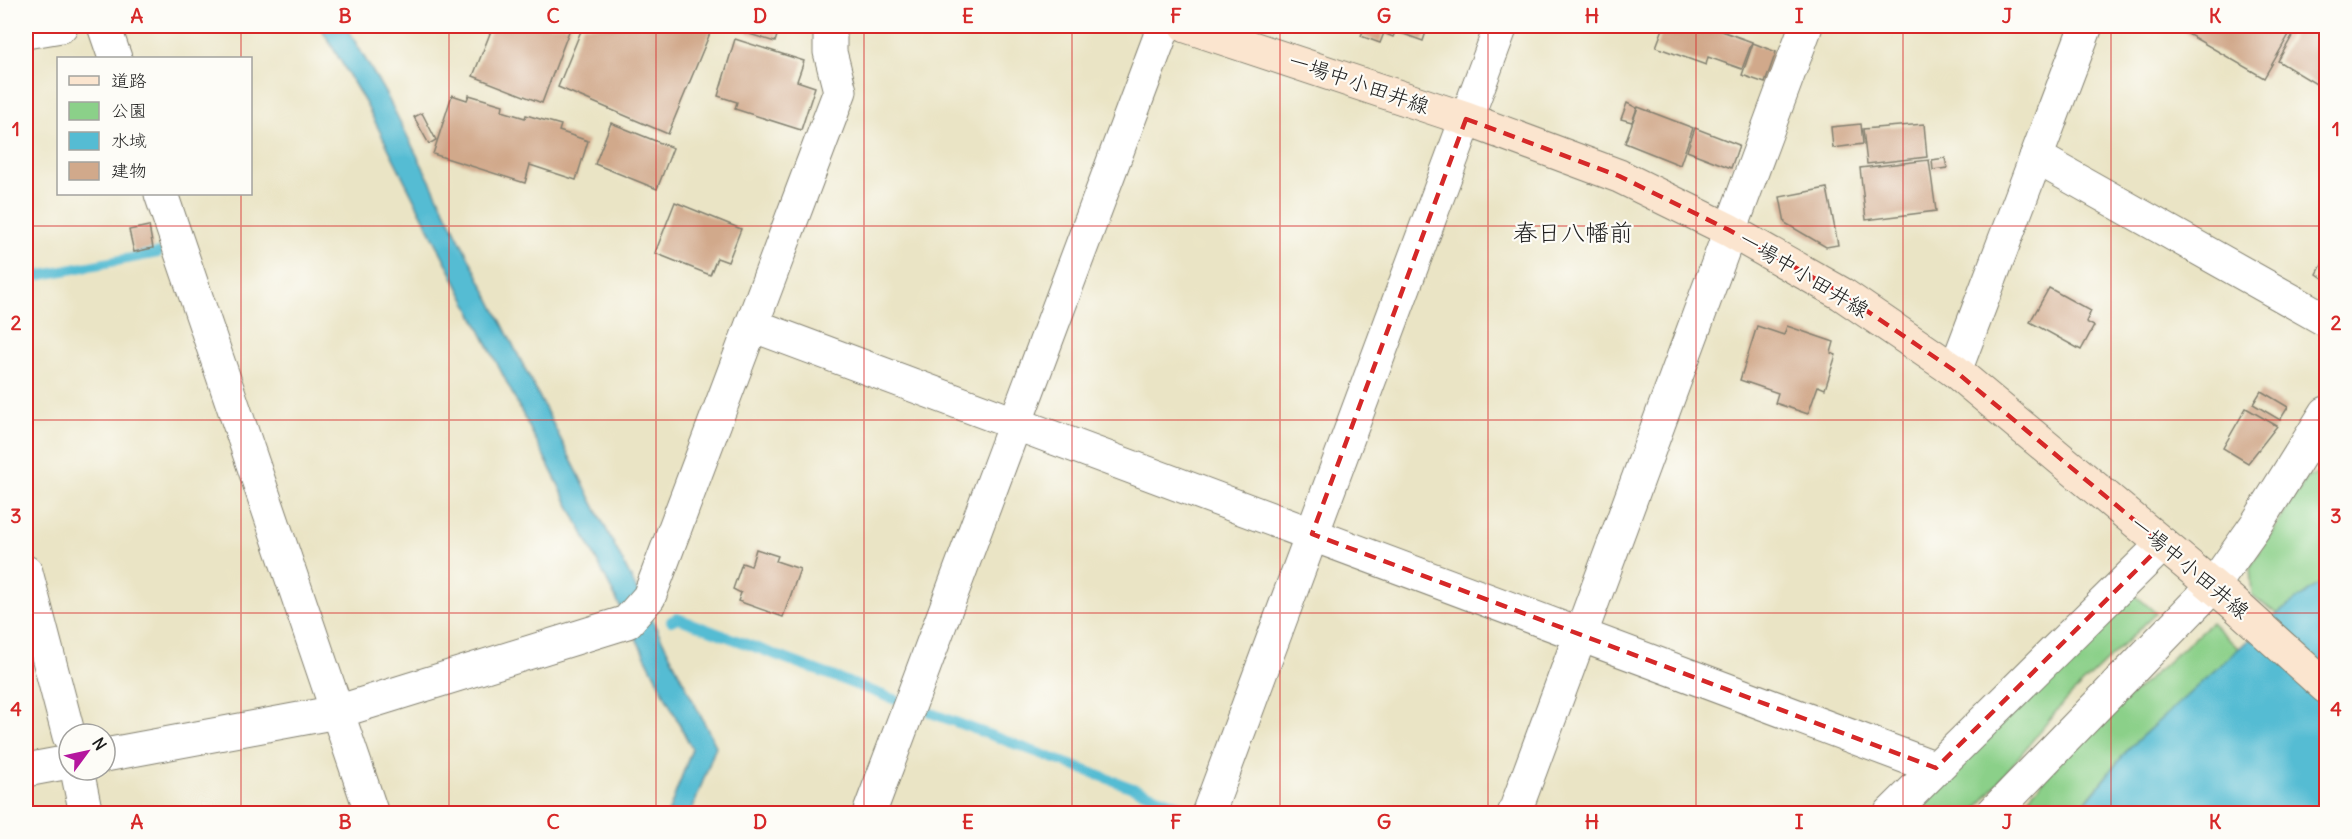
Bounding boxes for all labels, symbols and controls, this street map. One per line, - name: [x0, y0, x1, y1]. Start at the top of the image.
- text: A: [131, 3, 144, 28]
- text: B: [338, 3, 352, 28]
- text: C: [546, 3, 560, 28]
- text: D: [753, 3, 767, 28]
- text: E: [962, 3, 974, 28]
- text: F: [1170, 3, 1182, 28]
- text: G: [1377, 3, 1391, 28]
- text: H: [1585, 3, 1599, 28]
- text: I: [1795, 3, 1804, 28]
- text: J: [2002, 3, 2013, 28]
- text: K: [2209, 3, 2222, 28]
- street label: 一場中小田井線: [1285, 46, 1433, 120]
- legend: [57, 57, 252, 195]
- text: 道路: [111, 69, 147, 92]
- text: 公園: [111, 99, 147, 122]
- text: 1: [12, 116, 20, 141]
- text: 1: [2332, 116, 2340, 141]
- text: 水域: [111, 129, 147, 152]
- text: 建物: [111, 159, 147, 182]
- district label: 春日八幡前: [1513, 217, 1633, 247]
- street label: 一場中小田井線: [1734, 225, 1874, 323]
- text: 2: [11, 310, 22, 335]
- text: 2: [2331, 310, 2342, 335]
- text: 3: [10, 503, 22, 528]
- text: 3: [2330, 503, 2342, 528]
- street label: 一場中小田井線: [2125, 509, 2255, 625]
- text: 4: [10, 696, 22, 721]
- text: 4: [2330, 696, 2342, 721]
- north arrow: [57, 722, 117, 782]
- text: N: [88, 734, 111, 754]
- text: A: [131, 809, 144, 834]
- text: B: [338, 809, 352, 834]
- text: C: [546, 809, 560, 834]
- text: D: [753, 809, 767, 834]
- text: E: [962, 809, 974, 834]
- text: F: [1170, 809, 1182, 834]
- text: G: [1377, 809, 1391, 834]
- text: H: [1585, 809, 1599, 834]
- text: I: [1795, 809, 1804, 834]
- text: J: [2002, 809, 2013, 834]
- text: K: [2209, 809, 2222, 834]

